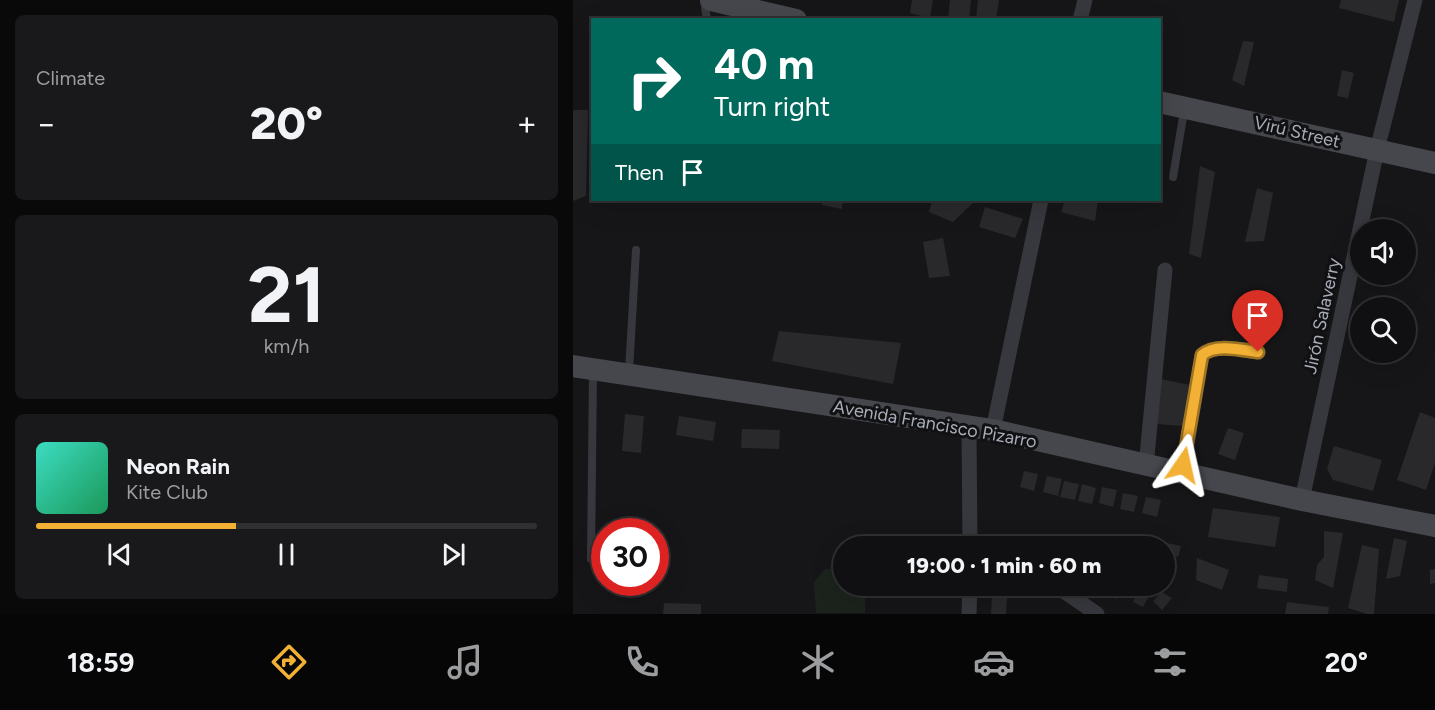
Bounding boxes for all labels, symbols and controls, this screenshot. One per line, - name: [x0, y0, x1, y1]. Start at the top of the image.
- text: 40 m: [714, 39, 814, 90]
- icon: right: [615, 42, 693, 120]
- text: Climate: [36, 66, 105, 90]
- text: Turn right: [714, 90, 830, 123]
- text: 20°: [250, 96, 323, 150]
- text: −: [36, 104, 57, 143]
- text: +: [516, 104, 537, 143]
- street label: Virú Street: [1252, 111, 1342, 153]
- icon: arrive: [676, 156, 709, 189]
- text: Then: [615, 159, 664, 186]
- map controls: [1350, 219, 1416, 363]
- button: sound: [1350, 219, 1416, 285]
- text: 21: [247, 248, 326, 342]
- street label: Jirón Salaverry: [1299, 255, 1345, 376]
- pin: [1232, 290, 1283, 352]
- button: search: [1350, 297, 1416, 363]
- icon: arrive: [1241, 299, 1274, 332]
- text: km/h: [264, 334, 309, 358]
- street label: Avenida Francisco Pizarro: [831, 395, 1039, 453]
- position arrow: [1151, 433, 1215, 497]
- text: Neon Rain: [126, 453, 230, 480]
- text: Kite Club: [126, 480, 208, 504]
- speed limit sign: 30: [591, 518, 669, 596]
- icon: previous: [103, 538, 136, 571]
- icon: pause: [270, 538, 303, 571]
- icon: next: [437, 538, 470, 571]
- text: 19:00 · 1 min · 60 m: [907, 552, 1101, 579]
- icon: directions: [268, 641, 310, 683]
- icon: music: [444, 641, 486, 683]
- icon: phone: [621, 641, 663, 683]
- icon: climate: [797, 641, 839, 683]
- icon: car: [973, 641, 1015, 683]
- icon: filters: [1149, 641, 1191, 683]
- text: 18:59: [67, 646, 134, 679]
- text: 20°: [1325, 646, 1368, 679]

